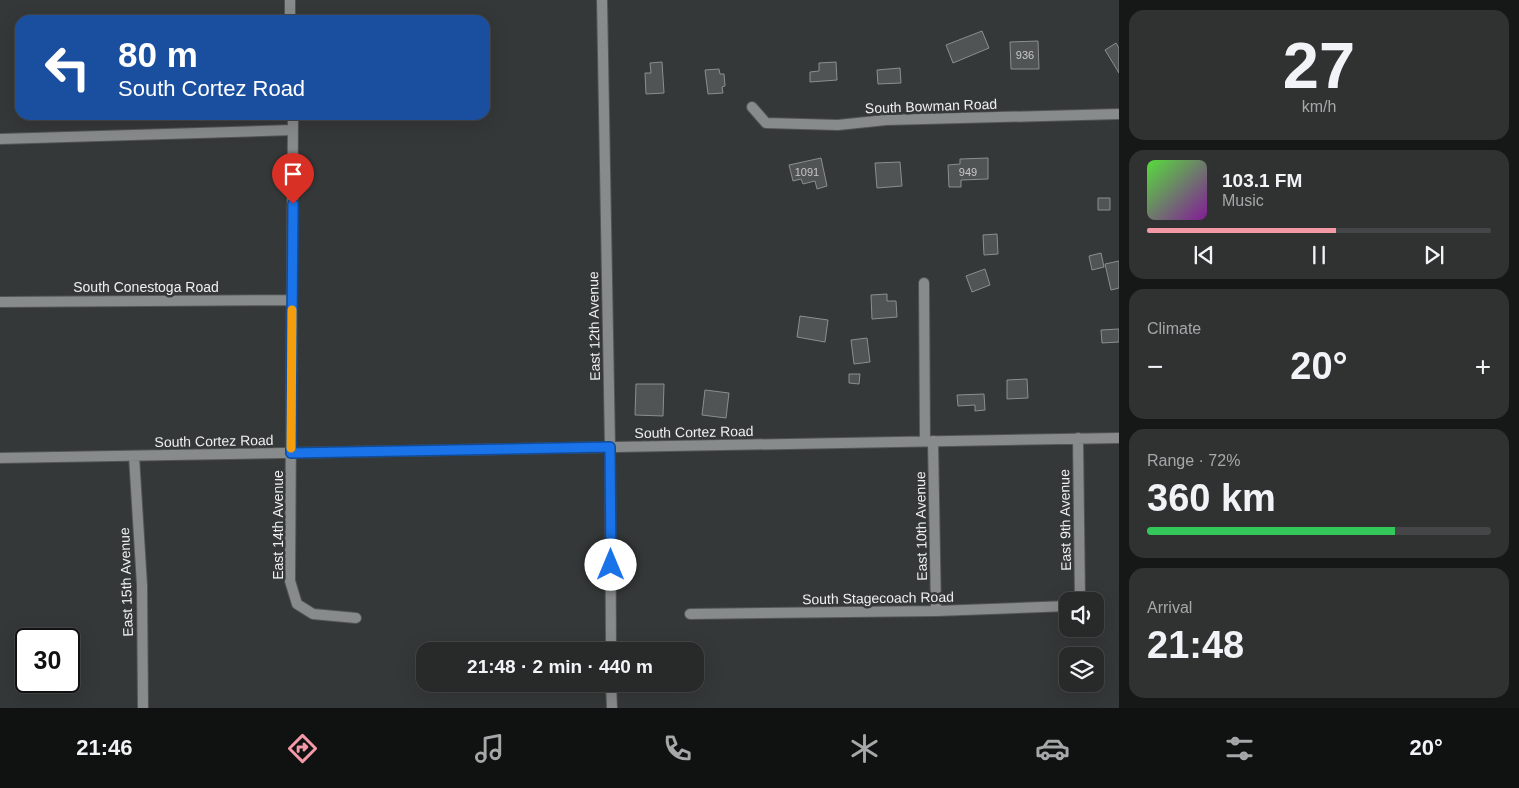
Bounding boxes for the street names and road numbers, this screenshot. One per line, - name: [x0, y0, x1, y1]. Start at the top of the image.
- street label: South Bowman Road: [865, 96, 997, 116]
- street label: East 12th Avenue: [585, 271, 603, 381]
- street label: South Conestoga Road: [73, 279, 219, 295]
- street label: South Cortez Road: [634, 423, 754, 441]
- street label: South Cortez Road: [154, 432, 274, 450]
- street label: East 9th Avenue: [1056, 469, 1074, 571]
- street label: East 14th Avenue: [270, 470, 286, 580]
- street label: East 10th Avenue: [912, 471, 930, 581]
- street label: East 15th Avenue: [116, 527, 136, 637]
- street label: South Stagecoach Road: [802, 589, 954, 607]

